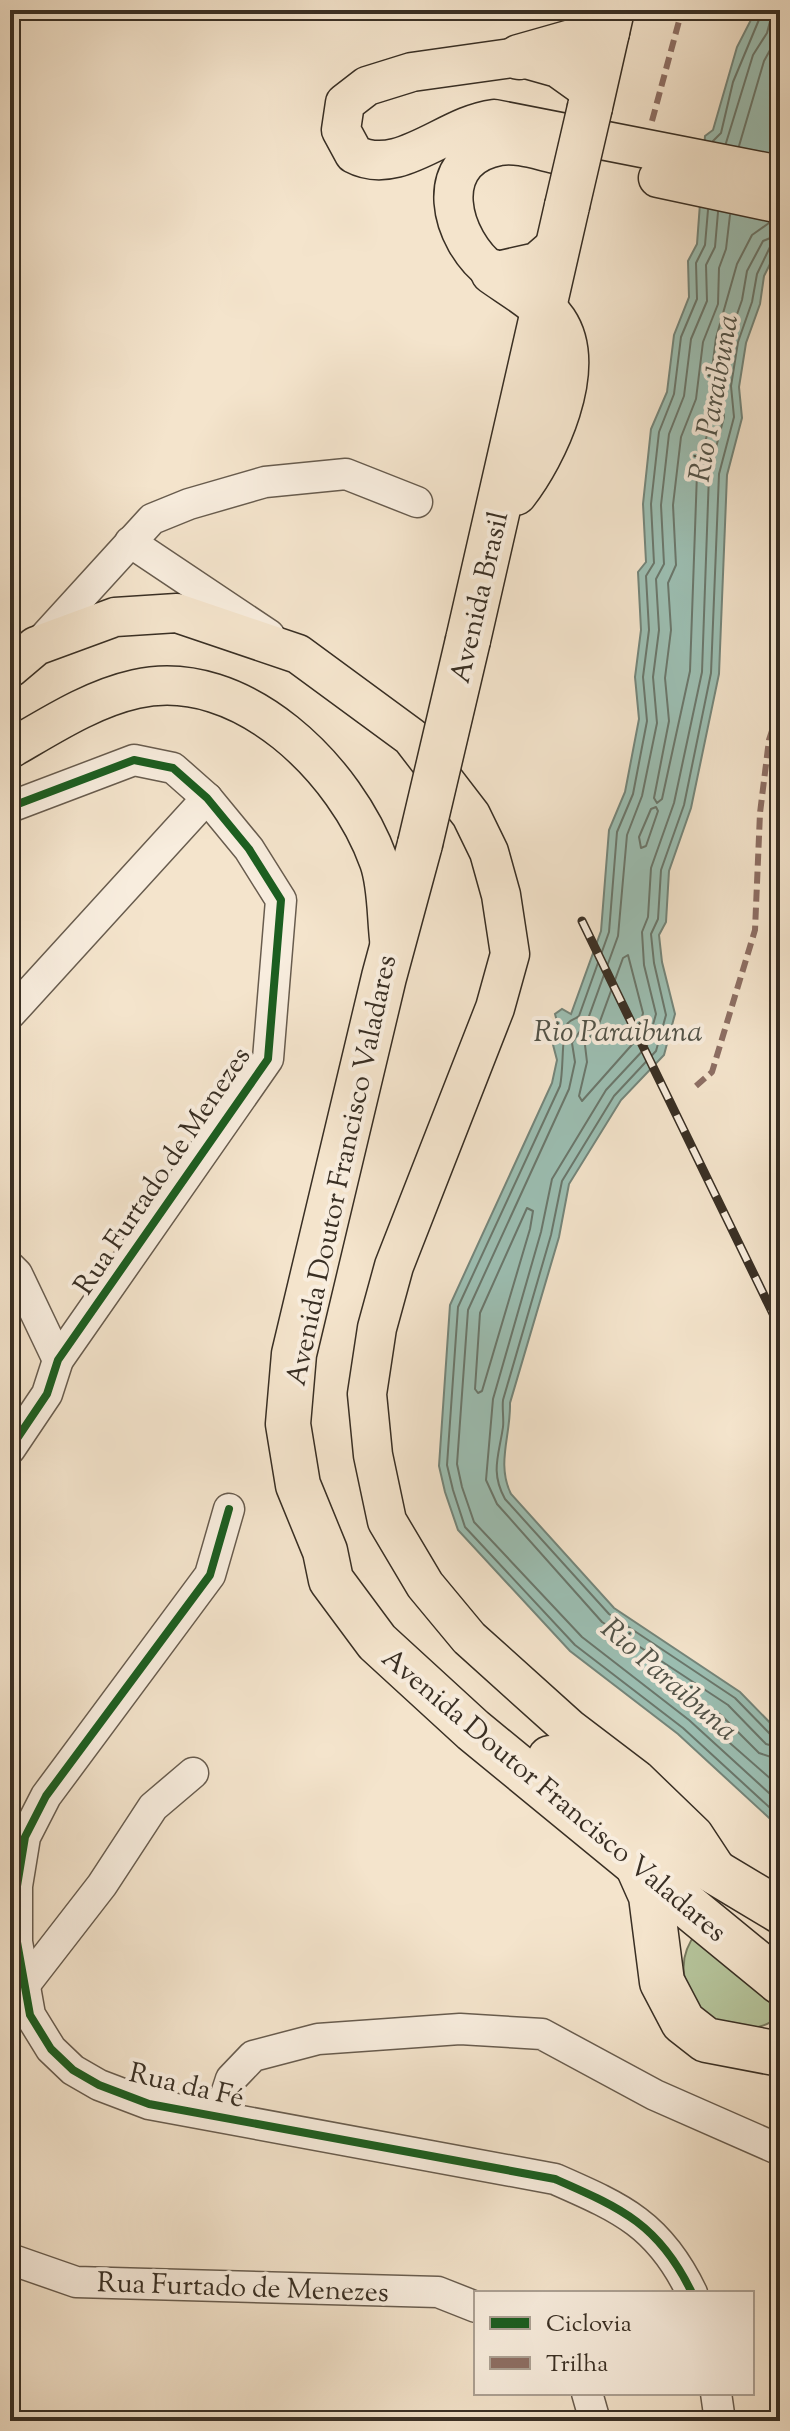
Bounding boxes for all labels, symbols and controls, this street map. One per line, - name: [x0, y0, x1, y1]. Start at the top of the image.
- water label: Rio Paraibuna: [680, 311, 751, 485]
- street label: Avenida Brasil: [442, 508, 520, 687]
- street label: Avenida Doutor Francisco Valadares: [278, 952, 408, 1390]
- water label: Rio Paraibuna: [533, 1012, 703, 1055]
- street label: Rua Furtado de Menezes: [65, 1040, 262, 1304]
- water label: Rio Paraibuna: [590, 1609, 746, 1753]
- street label: Avenida Doutor Francisco Valadares: [372, 1640, 734, 1953]
- street label: Rua da Fé: [125, 2054, 248, 2120]
- street label: Rua Furtado de Menezes: [96, 2264, 389, 2314]
- legend: [474, 2291, 754, 2395]
- text: Ciclovia: [546, 2308, 632, 2342]
- text: Trilha: [546, 2348, 608, 2382]

